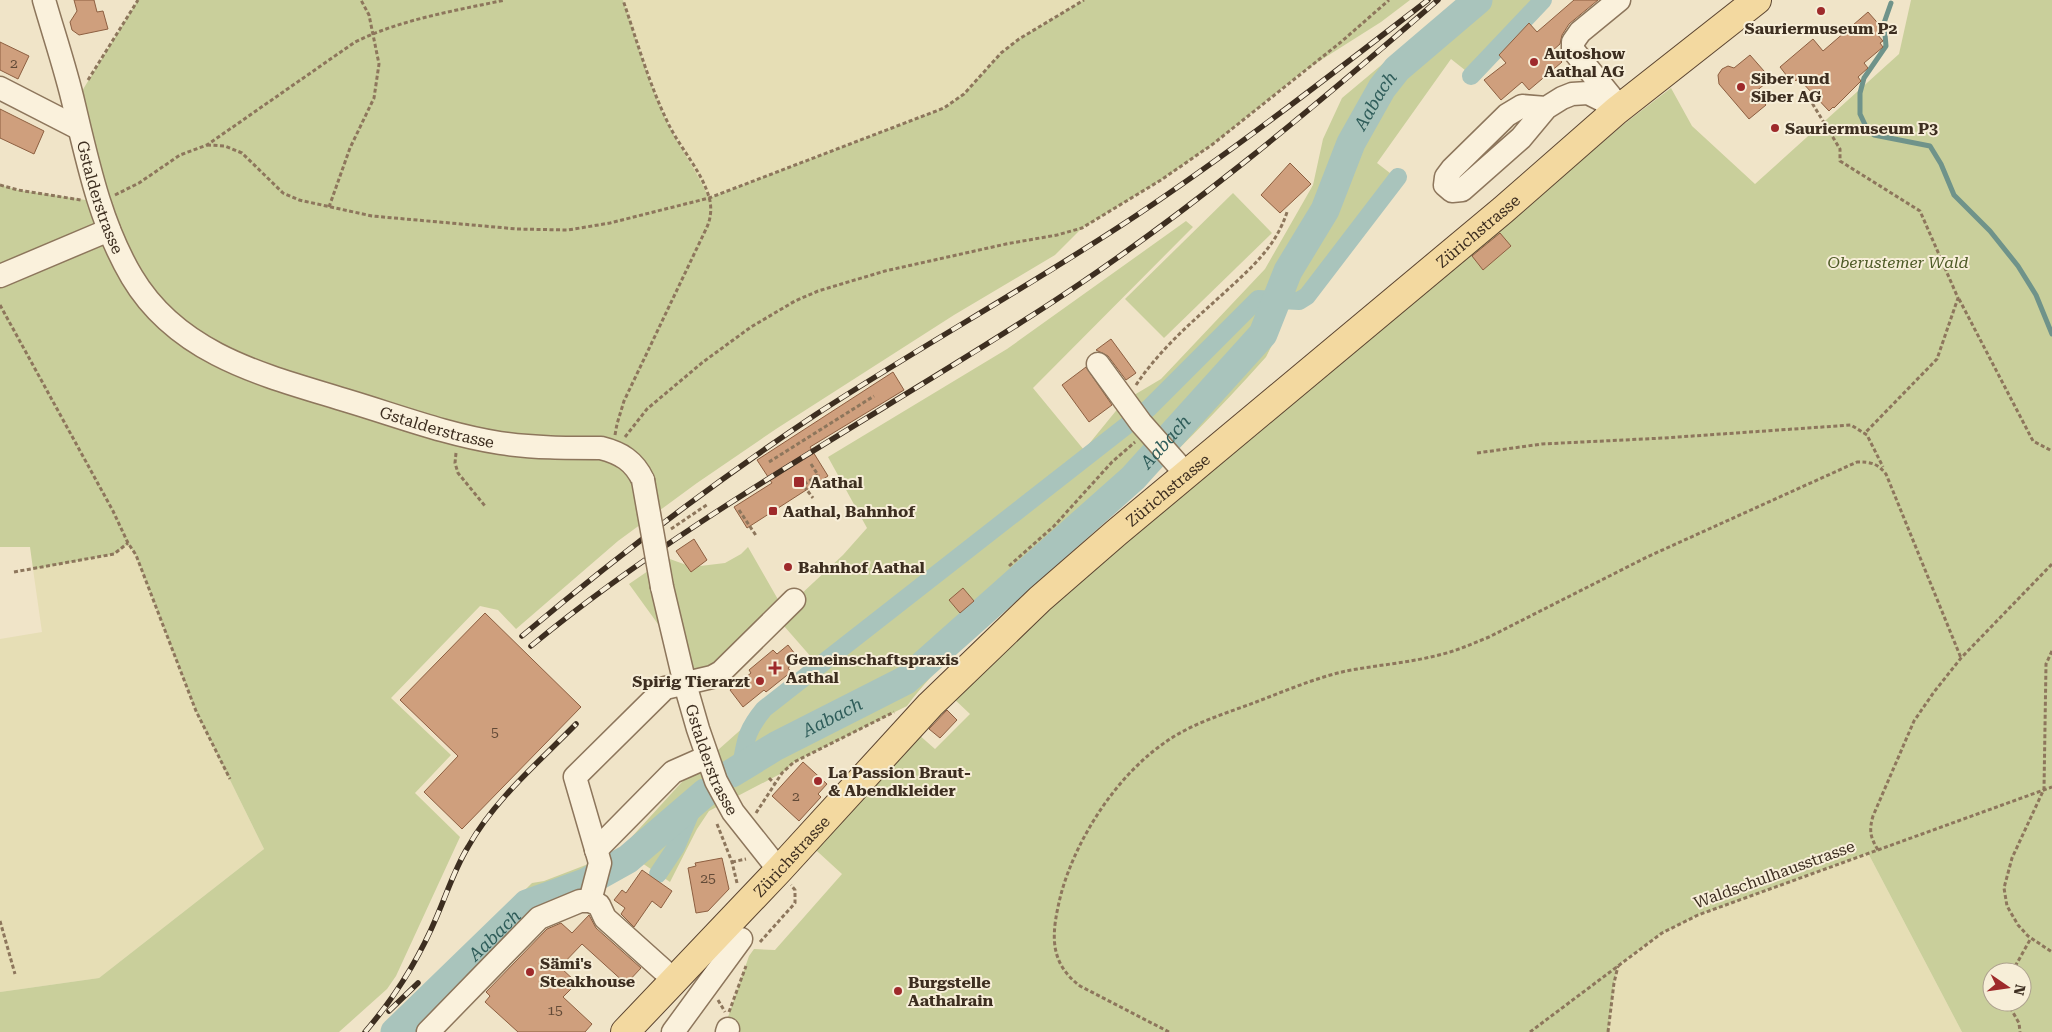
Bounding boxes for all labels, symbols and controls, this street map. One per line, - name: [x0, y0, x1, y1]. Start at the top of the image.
- marker: Sauriermuseum P2: [1815, 5, 1827, 17]
- place label: Sauriermuseum P2: [1745, 19, 1897, 38]
- place label: Autoshow Aathal AG: [1544, 44, 1625, 81]
- house number: 2: [10, 55, 18, 71]
- marker: Autoshow Aathal AG: [1528, 56, 1540, 68]
- water label: Aabach: [1349, 67, 1401, 134]
- place label: Siber und Siber AG: [1751, 69, 1830, 106]
- marker: Siber und Siber AG: [1735, 81, 1747, 93]
- place label: Sauriermuseum P3: [1785, 119, 1938, 138]
- marker: Sauriermuseum P3: [1769, 122, 1781, 134]
- street label: Gstalderstrasse: [73, 139, 127, 257]
- street label: Zürichstrasse: [1432, 191, 1524, 272]
- park label: Oberustemer Wald: [1827, 253, 1969, 272]
- street label: Gstalderstrasse: [377, 402, 496, 452]
- water label: Aabach: [1135, 410, 1195, 473]
- street label: Zürichstrasse: [1122, 450, 1214, 531]
- place label: Aathal: [810, 473, 864, 492]
- marker: Aathal: [792, 475, 806, 489]
- place label: Aathal, Bahnhof: [783, 502, 916, 521]
- marker: Aathal, Bahnhof: [767, 505, 779, 517]
- place label: Bahnhof Aathal: [798, 558, 926, 577]
- marker: Bahnhof Aathal: [782, 561, 794, 573]
- place label: Gemeinschaftspraxis Aathal: [786, 650, 959, 687]
- marker: Gemeinschaftspraxis Aathal: [768, 661, 782, 675]
- place label: Spirig Tierarzt: [632, 672, 750, 691]
- marker: Spirig Tierarzt: [754, 675, 766, 687]
- water label: Aabach: [798, 693, 866, 741]
- street label: Gstalderstrasse: [681, 702, 742, 819]
- house number: 5: [491, 724, 499, 740]
- place label: La Passion Braut- & Abendkleider: [828, 763, 971, 800]
- marker: La Passion Braut- & Abendkleider: [812, 775, 824, 787]
- house number: 2: [792, 788, 800, 804]
- street label: Zürichstrasse: [750, 812, 834, 901]
- street label: Waldschulhausstrasse: [1691, 836, 1857, 912]
- house number: 25: [700, 870, 716, 886]
- water label: Aabach: [463, 905, 525, 966]
- place label: Sämi's Steakhouse: [540, 954, 635, 991]
- north arrow: [1982, 962, 2032, 1012]
- marker: Sämi's Steakhouse: [524, 966, 536, 978]
- place label: Burgstelle Aathalrain: [908, 973, 994, 1010]
- text: N: [2011, 983, 2029, 997]
- marker: Burgstelle Aathalrain: [892, 985, 904, 997]
- house number: 15: [547, 1002, 563, 1018]

